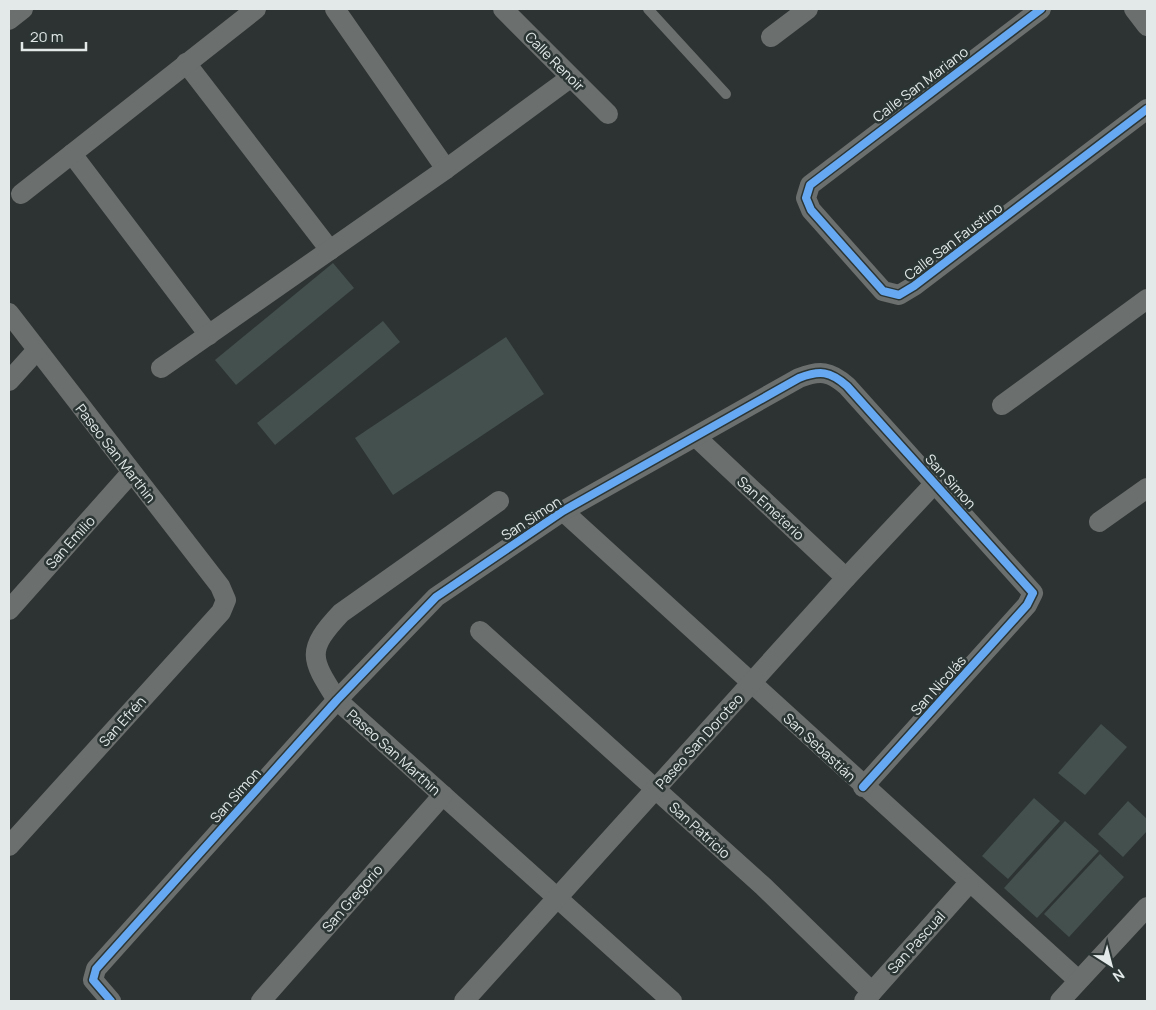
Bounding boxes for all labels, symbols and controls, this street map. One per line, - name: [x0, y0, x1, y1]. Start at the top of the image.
- scale bar: [22, 20, 86, 52]
- text: 20 m: [30, 26, 63, 47]
- street label: Calle Renoir: [521, 27, 589, 95]
- street label: Calle San Mariano: [868, 42, 972, 126]
- street label: Calle San Faustino: [900, 198, 1006, 284]
- street label: Paseo San Marthin: [72, 400, 160, 506]
- street label: San Simon: [921, 449, 981, 513]
- street label: San Emeterio: [733, 472, 809, 544]
- street label: San Simon: [497, 492, 565, 544]
- street label: San Emilio: [41, 511, 99, 573]
- street label: San Nicolás: [906, 651, 970, 719]
- street label: Paseo San Doroteo: [651, 689, 747, 793]
- street label: San Efrén: [94, 692, 150, 750]
- street label: Paseo San Marthin: [343, 705, 445, 799]
- street label: San Sebastián: [780, 708, 860, 786]
- street label: San Simon: [205, 763, 265, 827]
- street label: San Patricio: [665, 797, 735, 863]
- street label: San Gregorio: [317, 860, 387, 936]
- street label: San Pascual: [883, 907, 949, 977]
- north arrow: [1086, 940, 1136, 990]
- text: N: [1109, 965, 1129, 987]

